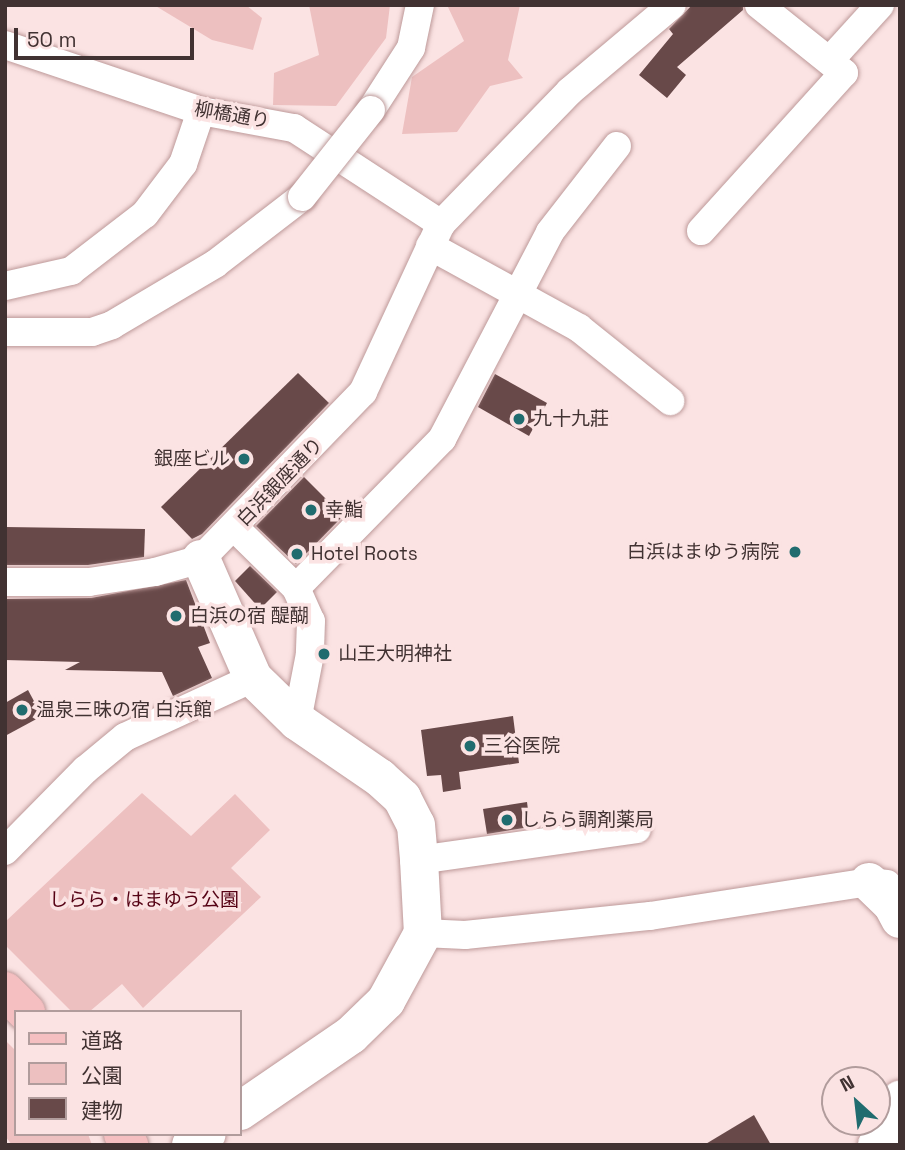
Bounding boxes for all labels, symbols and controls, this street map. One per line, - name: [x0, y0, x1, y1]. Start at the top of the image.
- scale bar: [18, 14, 198, 58]
- text: 50 m: [27, 26, 77, 53]
- street label: 柳橋通り: [193, 97, 271, 133]
- place label: 九十九莊: [533, 408, 609, 430]
- marker: 九十九莊: [511, 411, 527, 427]
- street label: 白浜銀座通り: [232, 433, 328, 531]
- place label: 銀座ビル: [154, 448, 230, 470]
- marker: 銀座ビル: [236, 451, 252, 467]
- place label: 幸鮨: [325, 499, 363, 521]
- marker: 幸鮨: [303, 502, 319, 518]
- place label: 白浜はまゆう病院: [627, 541, 779, 563]
- marker: 白浜はまゆう病院: [785, 542, 805, 562]
- place label: Hotel Roots: [311, 543, 418, 565]
- marker: Hotel Roots: [289, 546, 305, 562]
- place label: 白浜の宿 醍醐: [190, 605, 309, 627]
- marker: 白浜の宿 醍醐: [168, 608, 184, 624]
- place label: 山王大明神社: [338, 643, 452, 665]
- marker: 山王大明神社: [316, 646, 332, 662]
- place label: 温泉三昧の宿 白浜館: [36, 699, 212, 721]
- marker: 温泉三昧の宿 白浜館: [14, 702, 30, 718]
- place label: 三谷医院: [484, 735, 560, 757]
- marker: 三谷医院: [462, 738, 478, 754]
- place label: しらら調剤薬局: [521, 809, 654, 831]
- marker: しらら調剤薬局: [499, 812, 515, 828]
- park label: しらら・はまゆう公園: [49, 889, 239, 911]
- legend: [14, 1010, 242, 1136]
- text: 道路: [81, 1027, 123, 1054]
- text: 公園: [81, 1062, 123, 1089]
- north arrow: [821, 1066, 891, 1136]
- text: N: [836, 1070, 858, 1098]
- text: 建物: [81, 1097, 123, 1124]

